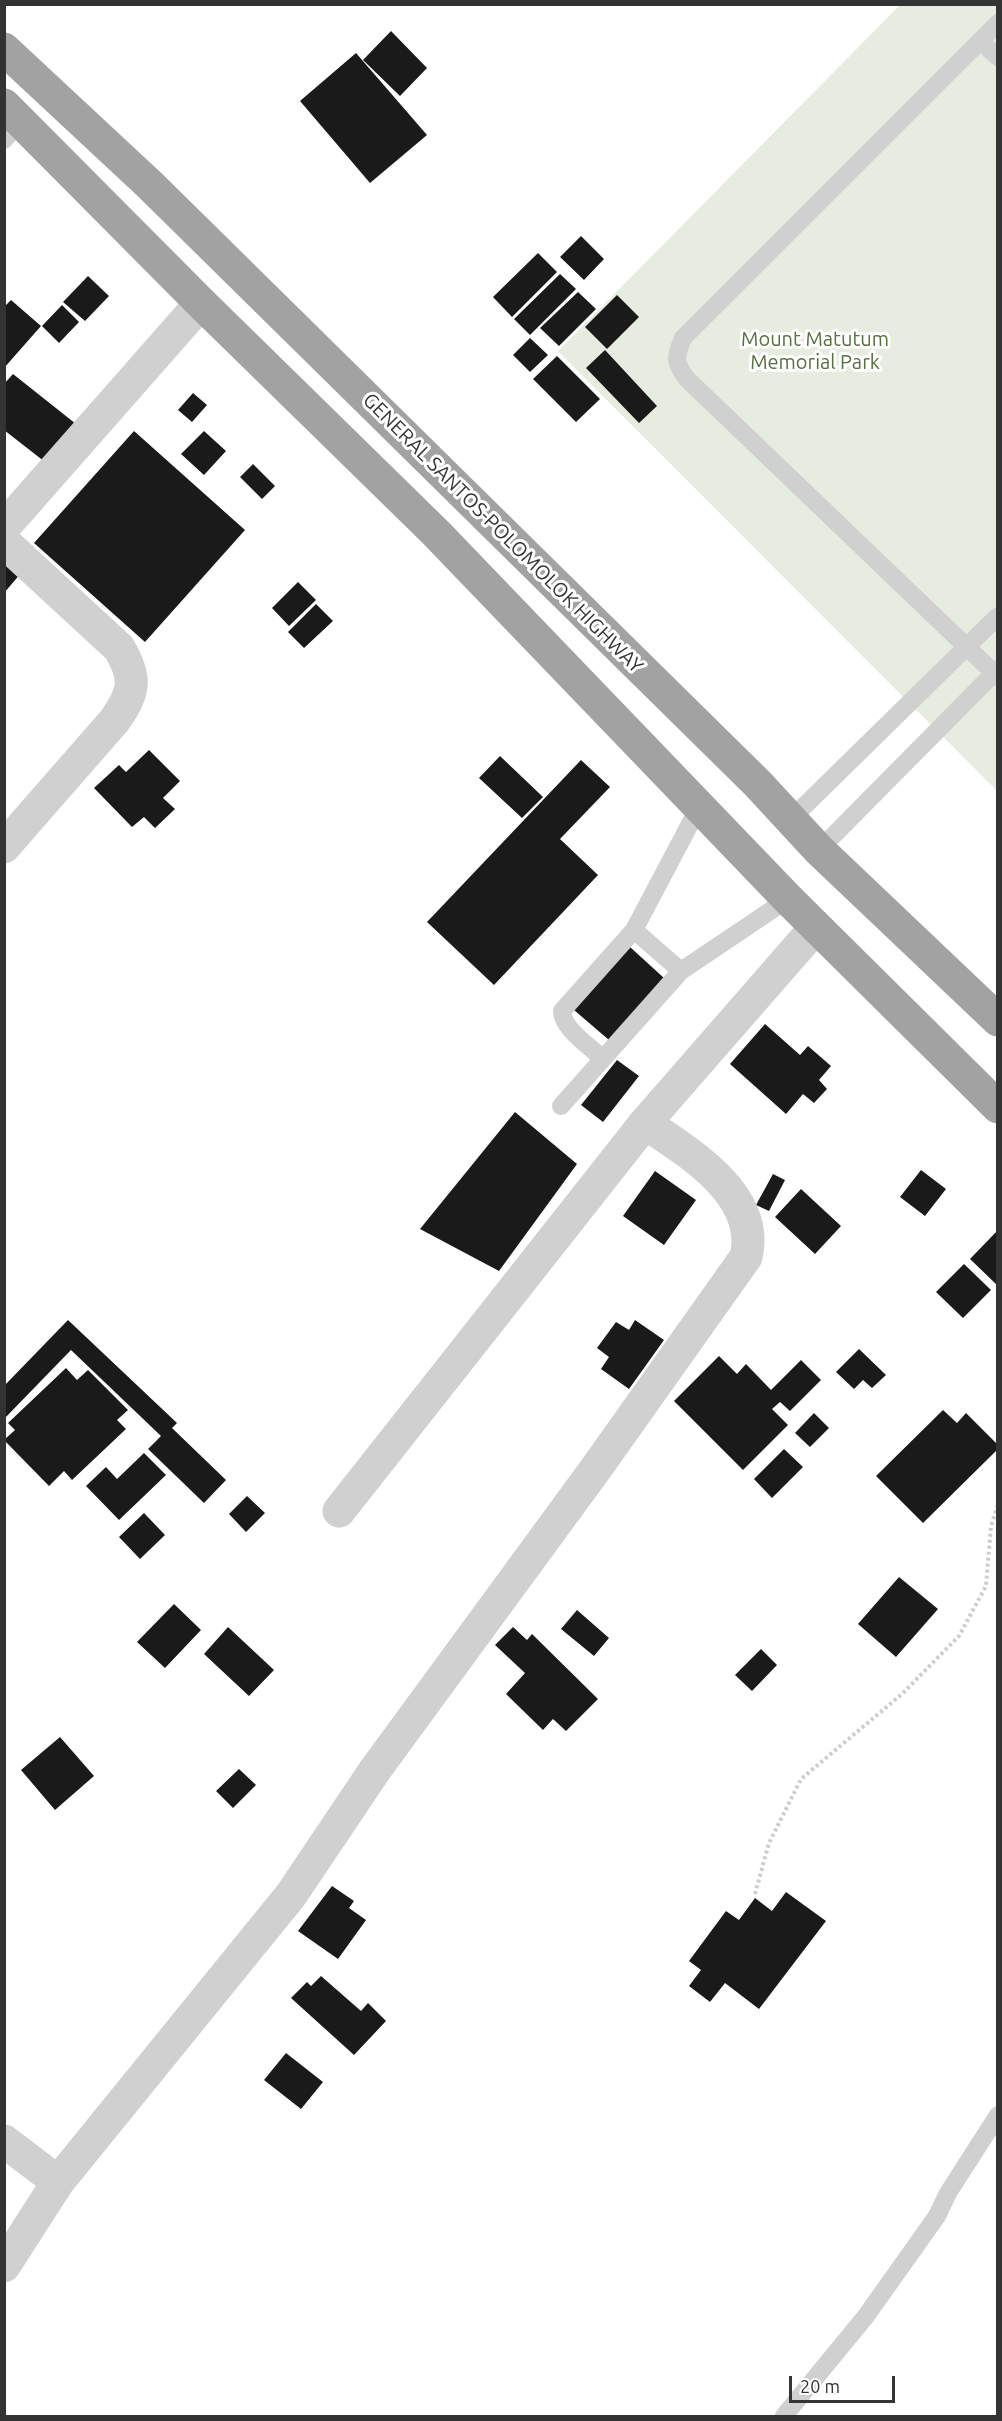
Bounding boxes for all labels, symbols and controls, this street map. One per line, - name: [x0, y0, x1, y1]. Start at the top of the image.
- park label: Mount Matutum Memorial Park: [741, 327, 889, 374]
- street label: GENERAL SANTOS-POLOMOLOK HIGHWAY: [358, 388, 648, 678]
- scale bar: [792, 2364, 898, 2402]
- text: 20 m: [800, 2376, 840, 2396]

